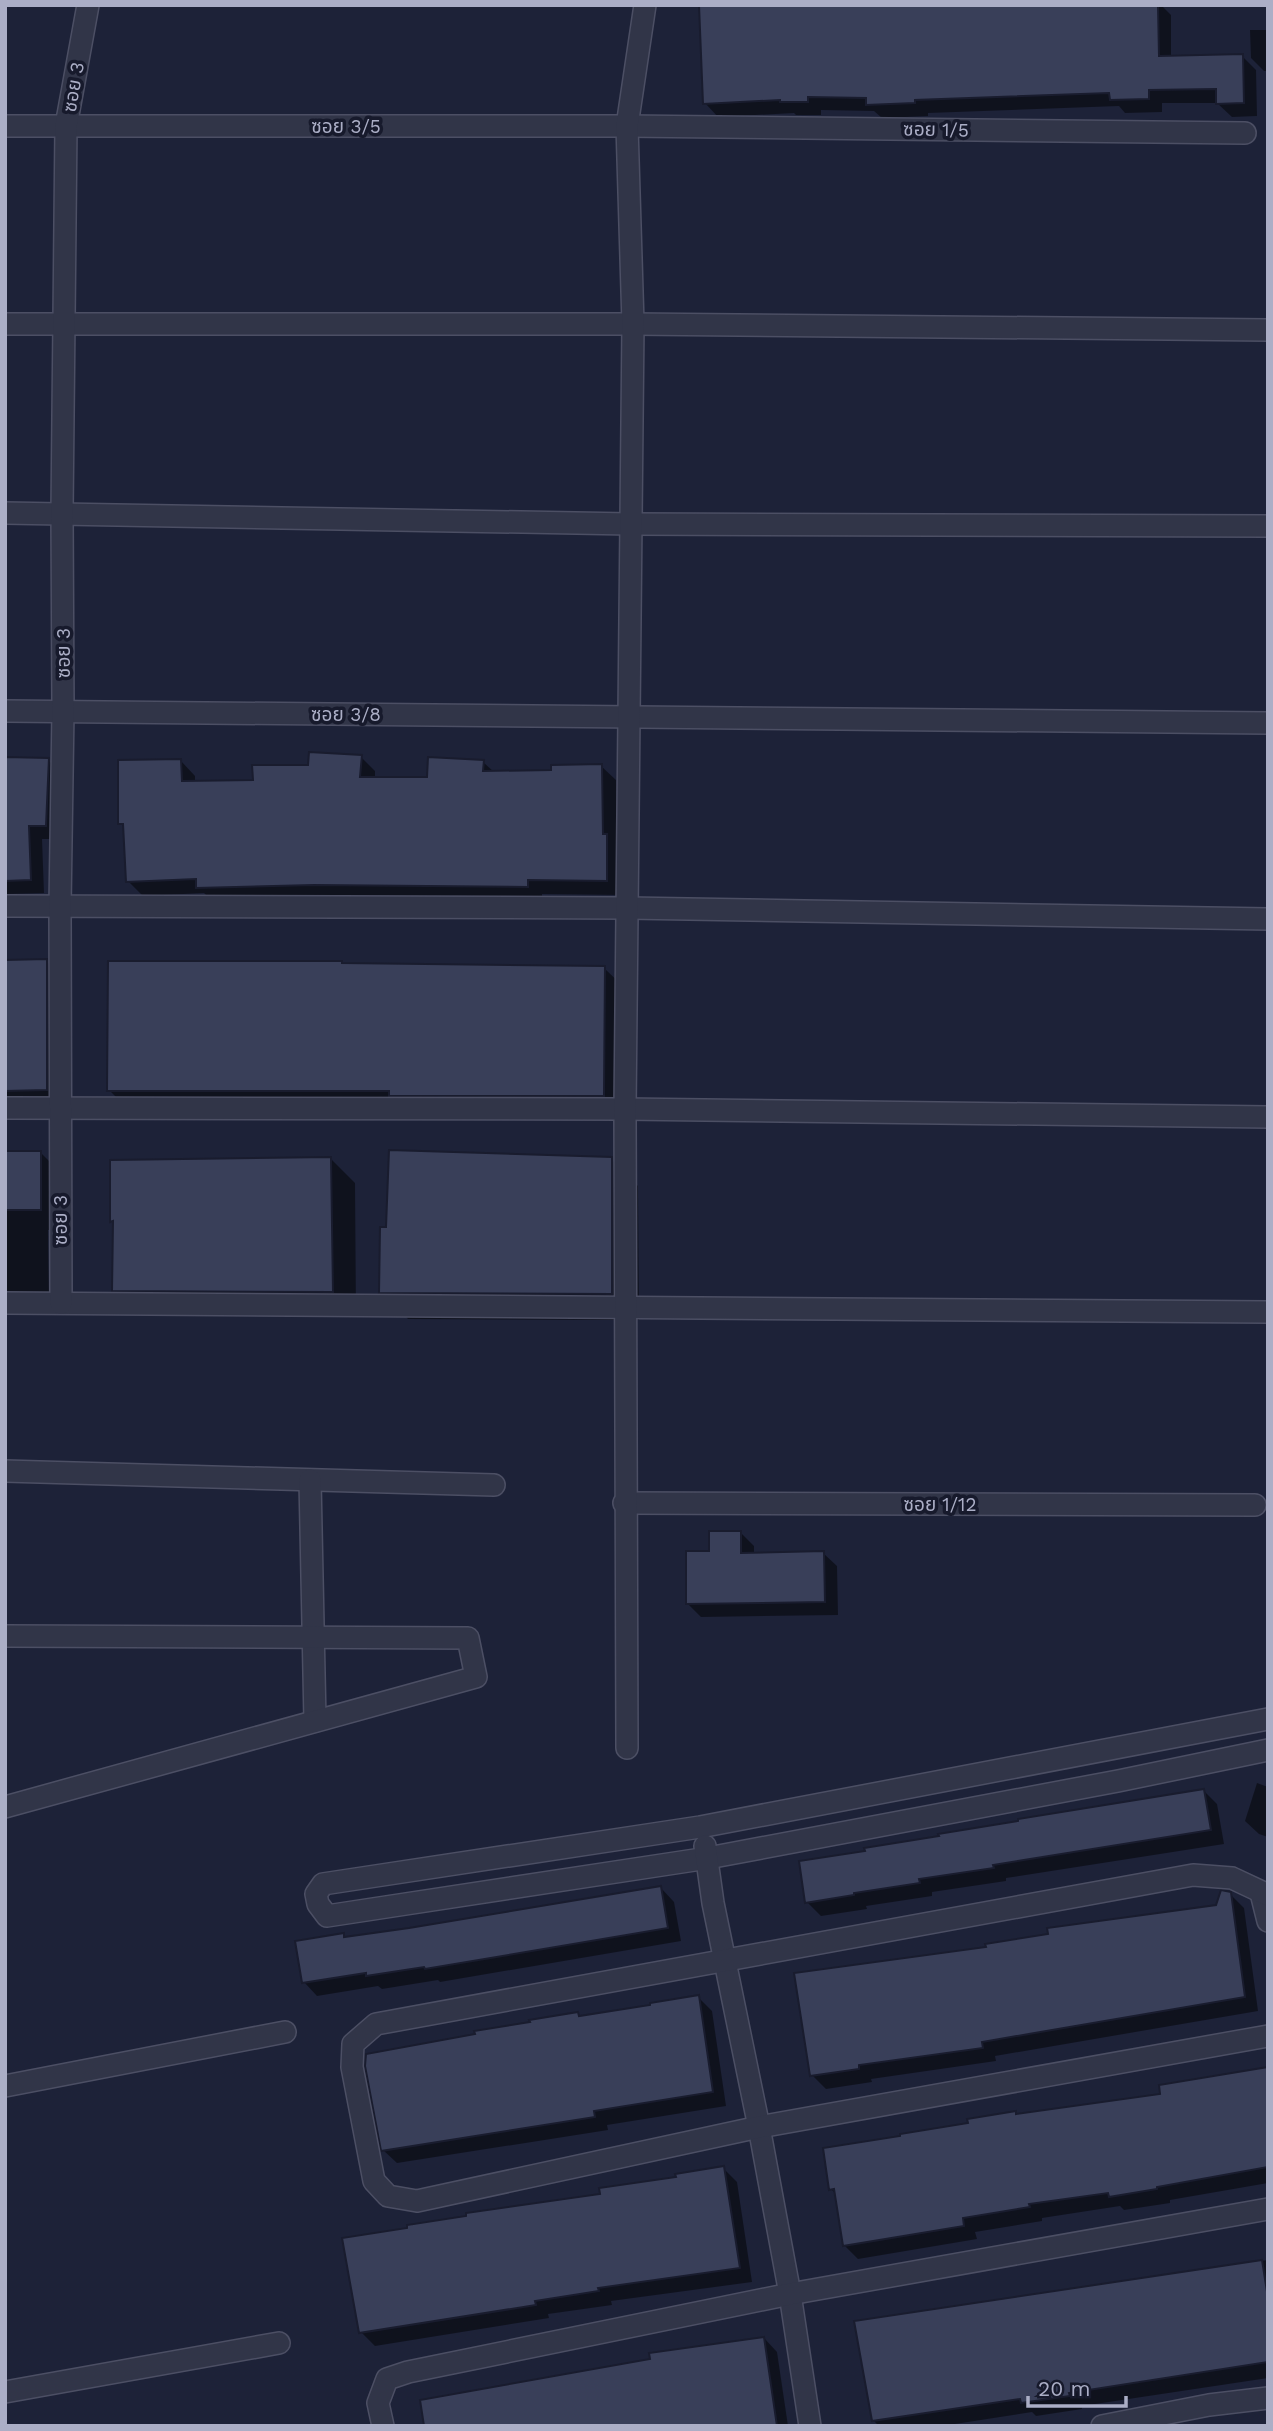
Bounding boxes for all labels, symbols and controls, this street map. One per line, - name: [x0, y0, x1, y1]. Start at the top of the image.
- street label: ซอย 3: [58, 60, 89, 114]
- street label: ซอย 3/5: [311, 115, 381, 138]
- street label: ซอย 1/5: [903, 117, 969, 142]
- street label: ซอย 3: [52, 628, 75, 678]
- street label: ซอย 3/8: [311, 703, 381, 726]
- street label: ซอย 3: [49, 1195, 72, 1245]
- street label: ซอย 1/12: [903, 1493, 977, 1516]
- scale bar: [1028, 2364, 1126, 2408]
- text: 20 m: [1038, 2376, 1090, 2401]

